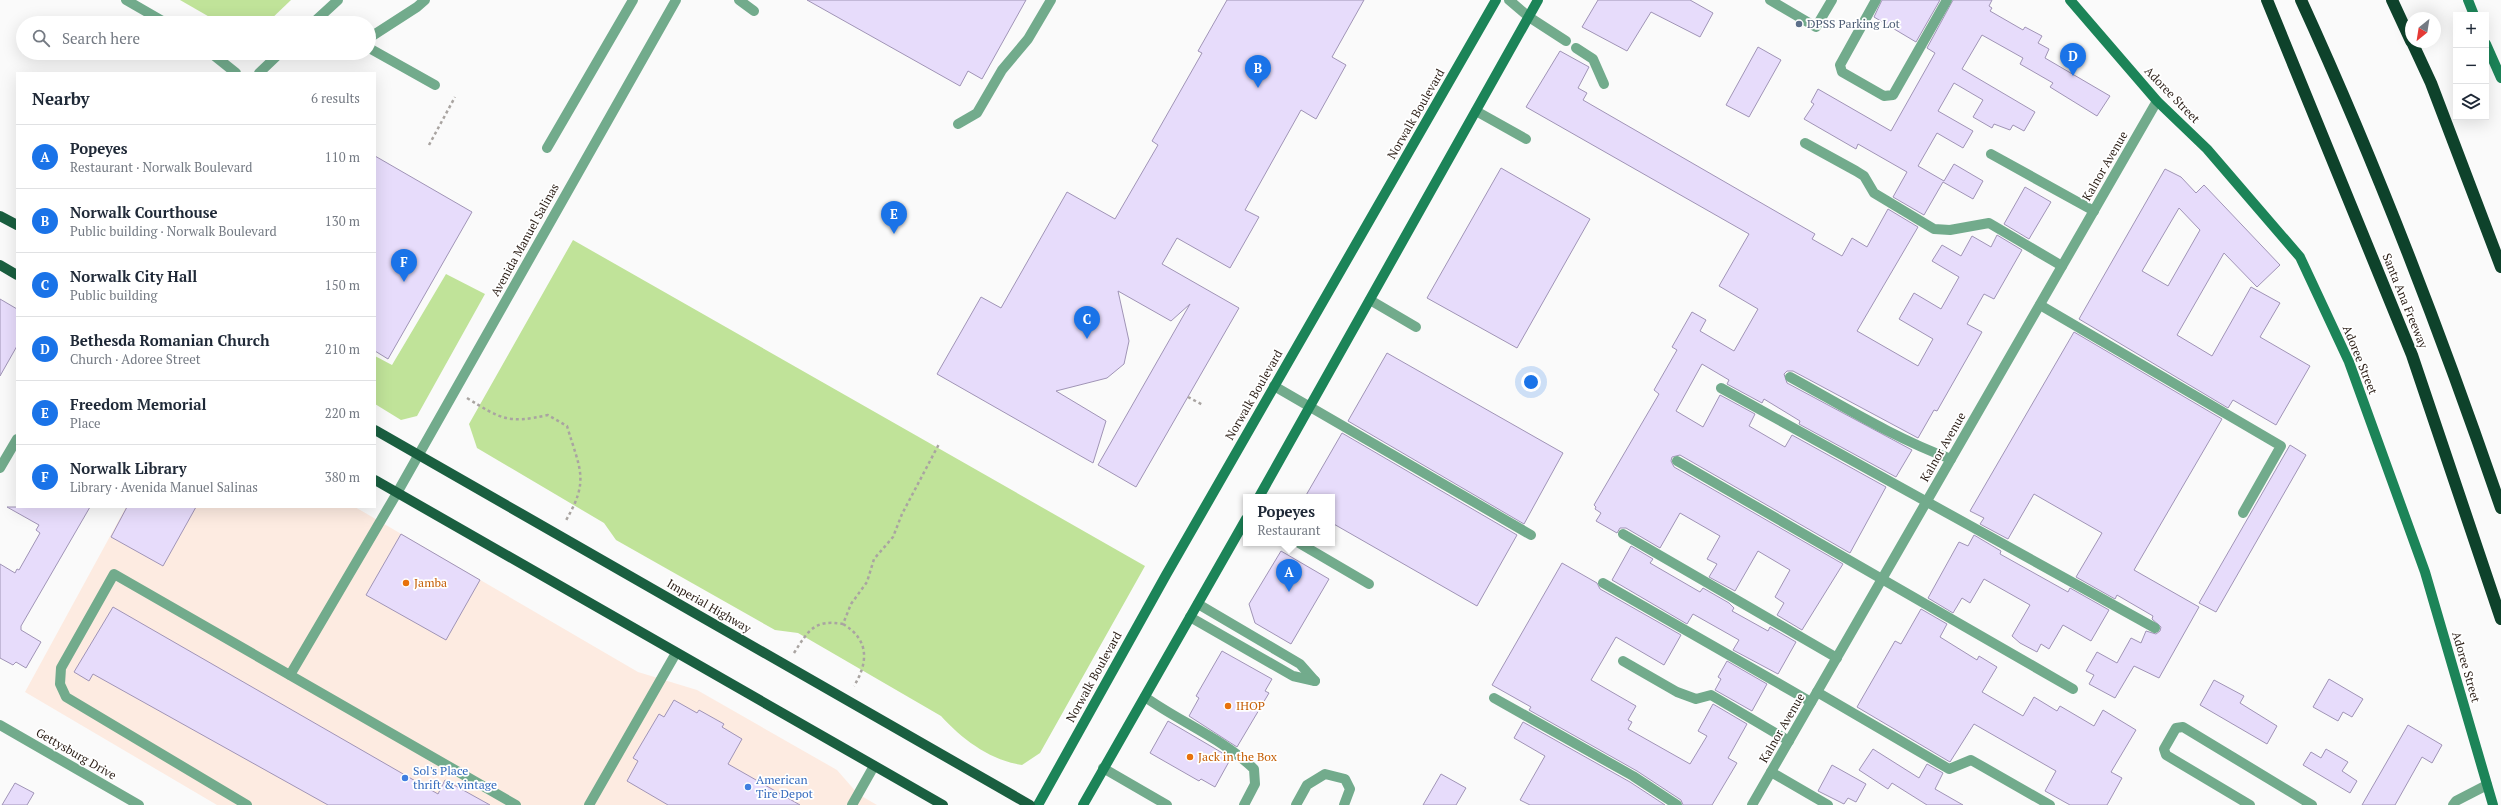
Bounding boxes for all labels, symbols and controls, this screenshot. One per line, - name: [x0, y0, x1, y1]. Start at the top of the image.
- north arrow: [2405, 12, 2441, 48]
- map controls: [2453, 12, 2489, 120]
- button: +: [2453, 12, 2489, 48]
- search box: [16, 16, 376, 60]
- place label: DPSS Parking Lot: [1807, 16, 1900, 31]
- marker: DPSS Parking Lot: [1794, 19, 1804, 29]
- icon: search: [30, 27, 52, 49]
- text: Search here: [62, 28, 140, 48]
- pin: D: [2060, 43, 2086, 76]
- button: −: [2453, 48, 2489, 84]
- pin: B: [1245, 55, 1271, 88]
- street label: Adoree Street: [2142, 63, 2204, 127]
- street label: Norwalk Boulevard: [1384, 66, 1448, 161]
- button: layers: [2453, 84, 2489, 120]
- text: Nearby: [32, 87, 90, 110]
- text: 6 results: [311, 89, 360, 107]
- street label: Kalnor Avenue: [2079, 128, 2131, 203]
- text: Popeyes: [70, 138, 128, 158]
- text: A: [40, 148, 50, 166]
- text: 110 m: [325, 148, 360, 166]
- text: Restaurant · Norwalk Boulevard: [70, 158, 252, 176]
- street label: Avenida Manuel Salinas: [487, 181, 562, 299]
- pin: E: [881, 201, 907, 234]
- text: Norwalk Courthouse: [70, 202, 218, 222]
- text: B: [41, 212, 49, 230]
- text: 130 m: [325, 212, 360, 230]
- text: Public building · Norwalk Boulevard: [70, 222, 277, 240]
- pin: F: [391, 249, 417, 282]
- street label: Santa Ana Freeway: [2380, 251, 2432, 351]
- text: Norwalk City Hall: [70, 266, 197, 286]
- text: C: [41, 276, 49, 294]
- text: 150 m: [325, 276, 360, 294]
- text: Public building: [70, 286, 157, 304]
- pin: C: [1074, 306, 1100, 339]
- street label: Adoree Street: [2340, 323, 2381, 397]
- text: Bethesda Romanian Church: [70, 330, 270, 350]
- text: D: [40, 340, 50, 358]
- text: 210 m: [325, 340, 360, 358]
- street label: Norwalk Boulevard: [1222, 347, 1286, 442]
- text: Church · Adoree Street: [70, 350, 201, 368]
- your location: [1521, 372, 1541, 392]
- text: Freedom Memorial: [70, 394, 207, 414]
- text: E: [41, 404, 49, 422]
- text: 220 m: [325, 404, 360, 422]
- street label: Kalnor Avenue: [1917, 409, 1969, 484]
- text: Place: [70, 414, 101, 432]
- text: Norwalk Library: [70, 458, 187, 478]
- text: F: [41, 468, 49, 486]
- text: 380 m: [325, 468, 360, 486]
- text: Library · Avenida Manuel Salinas: [70, 478, 258, 496]
- popup: [1243, 494, 1335, 546]
- text: Popeyes: [1257, 501, 1315, 521]
- text: Restaurant: [1257, 521, 1321, 539]
- pin: A: [1276, 559, 1302, 592]
- place label: Jamba: [414, 575, 447, 590]
- street label: Imperial Highway: [664, 575, 755, 636]
- marker: Jamba: [401, 578, 411, 588]
- street label: Norwalk Boulevard: [1062, 628, 1125, 725]
- street label: Adoree Street: [2449, 630, 2484, 705]
- street label: Kalnor Avenue: [1756, 690, 1808, 765]
- place label: IHOP: [1236, 698, 1265, 713]
- marker: IHOP: [1223, 701, 1233, 711]
- street label: Gettysburg Drive: [33, 724, 119, 783]
- place label: Jack in the Box: [1198, 749, 1278, 764]
- marker: Jack in the Box: [1185, 752, 1195, 762]
- place label: Sol's Place thrift & vintage: [413, 763, 497, 792]
- place label: American Tire Depot: [756, 772, 813, 801]
- marker: Sol's Place thrift & vintage: [400, 773, 410, 783]
- marker: American Tire Depot: [743, 782, 753, 792]

